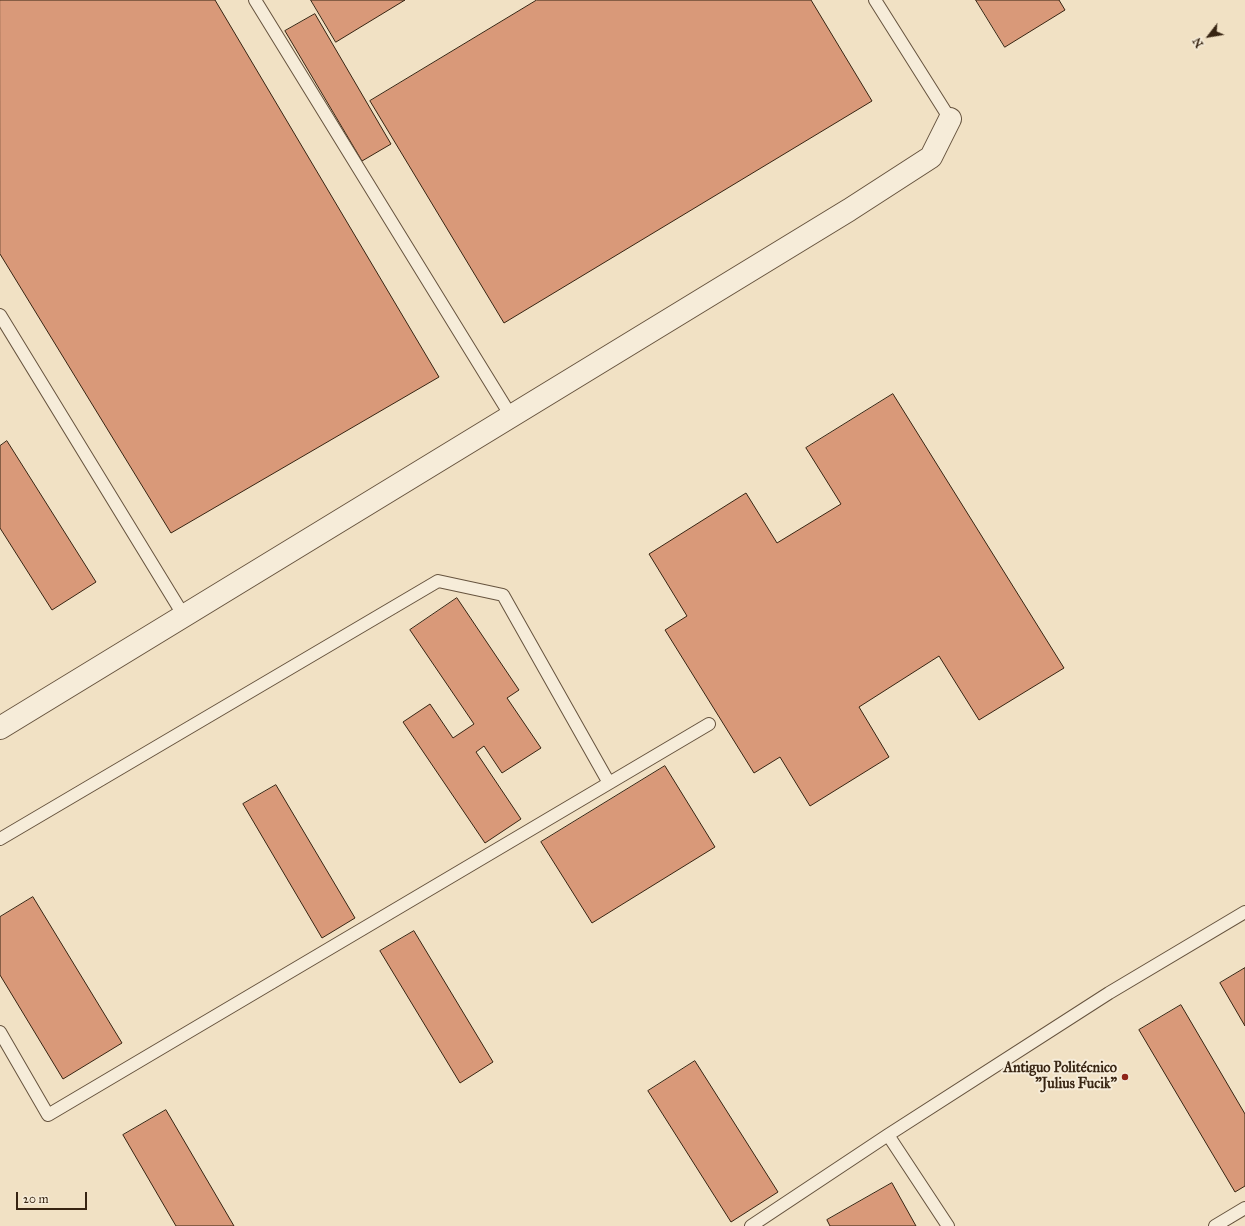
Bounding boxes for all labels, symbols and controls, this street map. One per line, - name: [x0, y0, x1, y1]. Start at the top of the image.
- north arrow: [1189, 16, 1229, 56]
- text: N: [1190, 35, 1206, 50]
- place label: Antiguo Politécnico "Julius Fucik": [1003, 1061, 1117, 1094]
- marker: Antiguo Politécnico "Julius Fucik": [1120, 1072, 1130, 1082]
- scale bar: [18, 1184, 89, 1210]
- text: 20 m: [23, 1192, 49, 1206]

